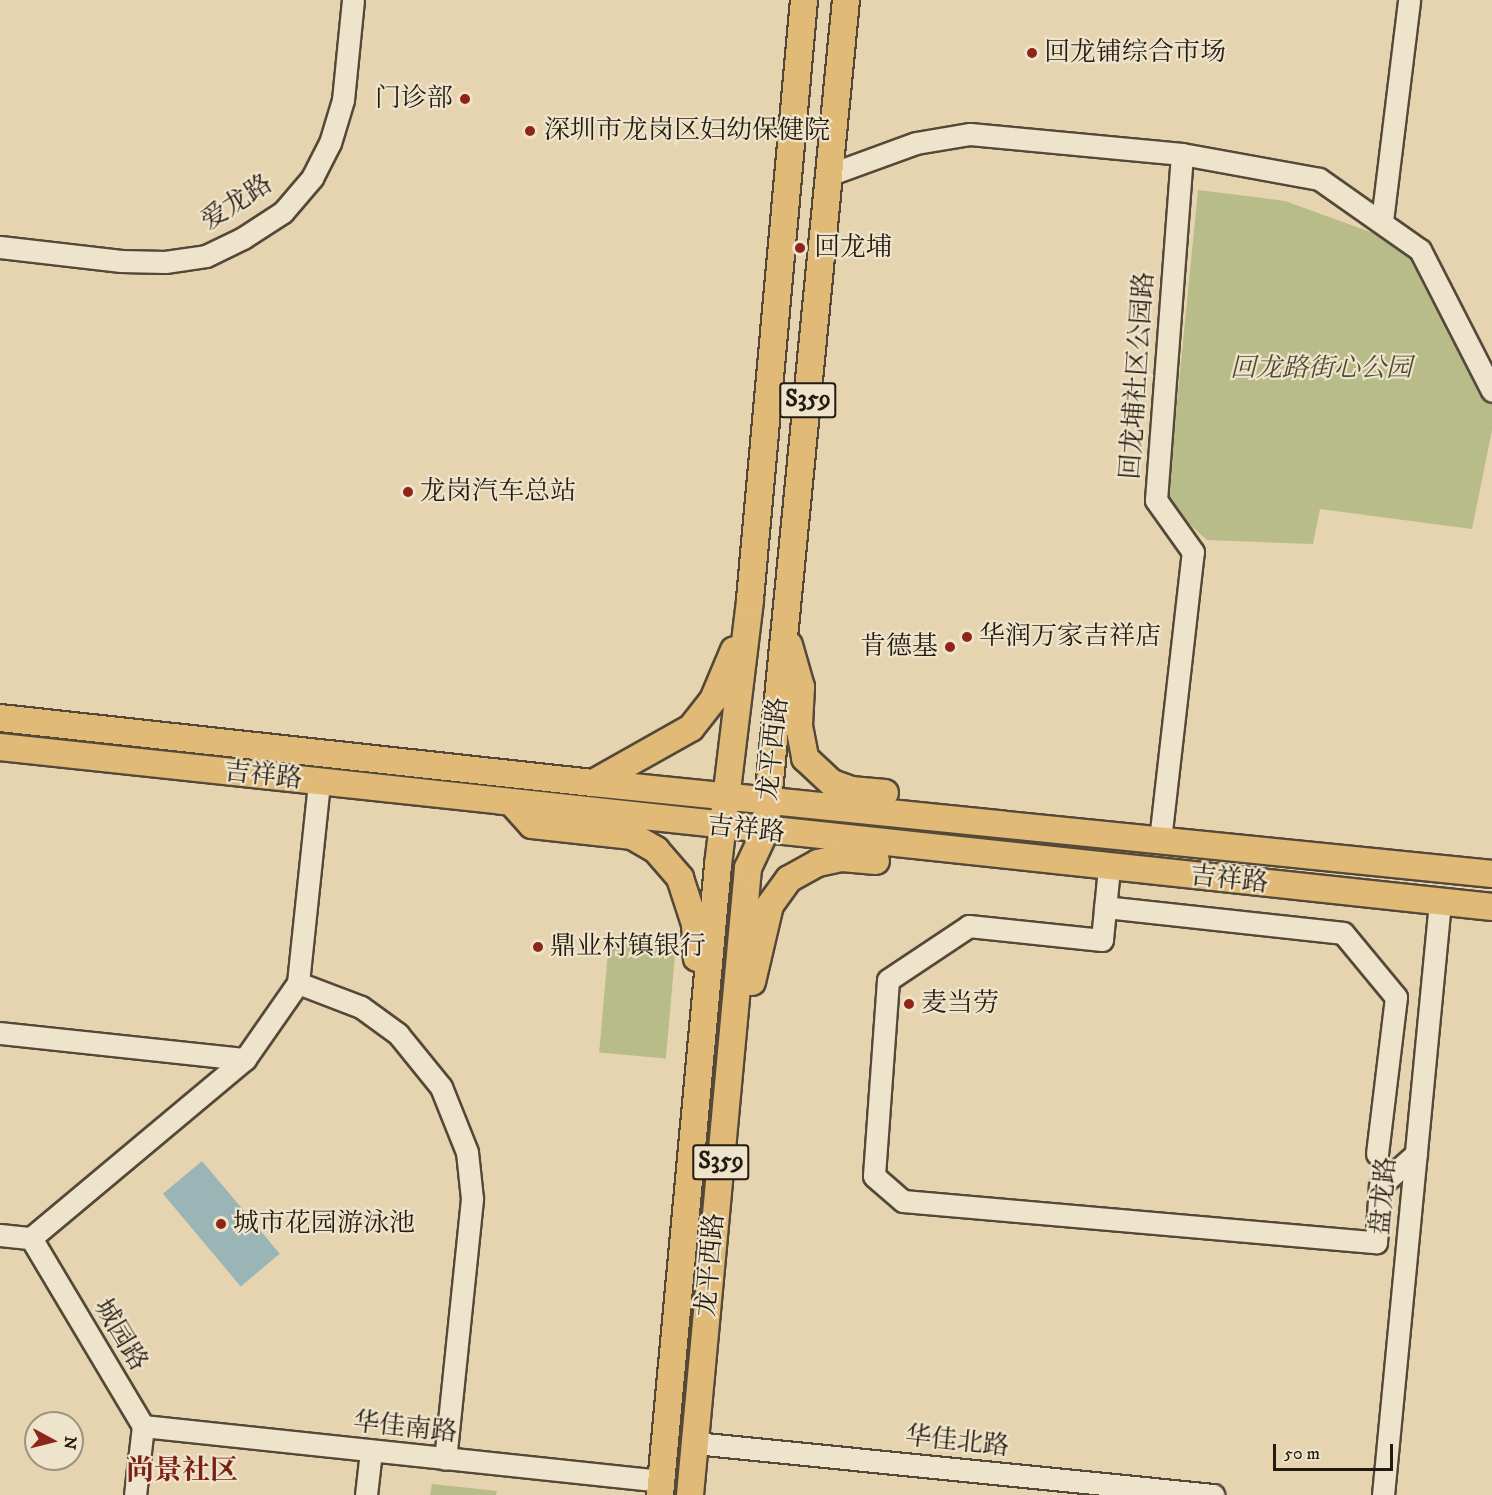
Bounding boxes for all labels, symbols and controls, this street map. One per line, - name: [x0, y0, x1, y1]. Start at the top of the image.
- place label: 回龙铺综合市场: [1044, 37, 1226, 69]
- marker: 回龙铺综合市场: [1025, 46, 1039, 60]
- place label: 门诊部: [375, 83, 453, 115]
- marker: 门诊部: [458, 92, 472, 106]
- place label: 深圳市龙岗区妇幼保健院: [544, 115, 830, 147]
- marker: 深圳市龙岗区妇幼保健院: [521, 122, 539, 140]
- street label: 爱龙路: [196, 169, 278, 237]
- place label: 回龙埔: [814, 232, 892, 264]
- marker: 回龙埔: [791, 239, 809, 257]
- street label: 回龙埔社区公园路: [1115, 271, 1161, 481]
- park label: 回龙路街心公园: [1230, 353, 1412, 385]
- road number: S359: [778, 379, 838, 421]
- place label: 龙岗汽车总站: [420, 476, 576, 508]
- marker: 龙岗汽车总站: [401, 485, 415, 499]
- place label: 华润万家吉祥店: [979, 621, 1161, 653]
- marker: 华润万家吉祥店: [960, 630, 974, 644]
- place label: 肯德基: [860, 631, 938, 663]
- marker: 肯德基: [943, 640, 957, 654]
- street label: 龙平西路: [753, 696, 795, 802]
- street label: 吉祥路: [223, 756, 303, 796]
- street label: 吉祥路: [706, 810, 786, 850]
- street label: 吉祥路: [1189, 860, 1269, 900]
- place label: 鼎业村镇银行: [550, 931, 706, 963]
- marker: 鼎业村镇银行: [531, 940, 545, 954]
- place label: 麦当劳: [921, 988, 999, 1020]
- marker: 麦当劳: [902, 997, 916, 1011]
- road number: S359: [691, 1141, 751, 1183]
- street label: 盘龙路: [1365, 1156, 1403, 1236]
- place label: 城市花园游泳池: [233, 1208, 415, 1240]
- street label: 龙平西路: [691, 1212, 731, 1318]
- marker: 城市花园游泳池: [214, 1217, 228, 1231]
- street label: 城园路: [87, 1294, 153, 1376]
- street label: 华佳南路: [352, 1407, 458, 1449]
- north arrow: [24, 1411, 84, 1471]
- street label: 华佳北路: [904, 1421, 1010, 1463]
- scale bar: [1276, 1432, 1396, 1470]
- text: N: [59, 1435, 81, 1451]
- text: 50 m: [1284, 1443, 1320, 1465]
- district label: 尚景社区: [126, 1454, 238, 1488]

